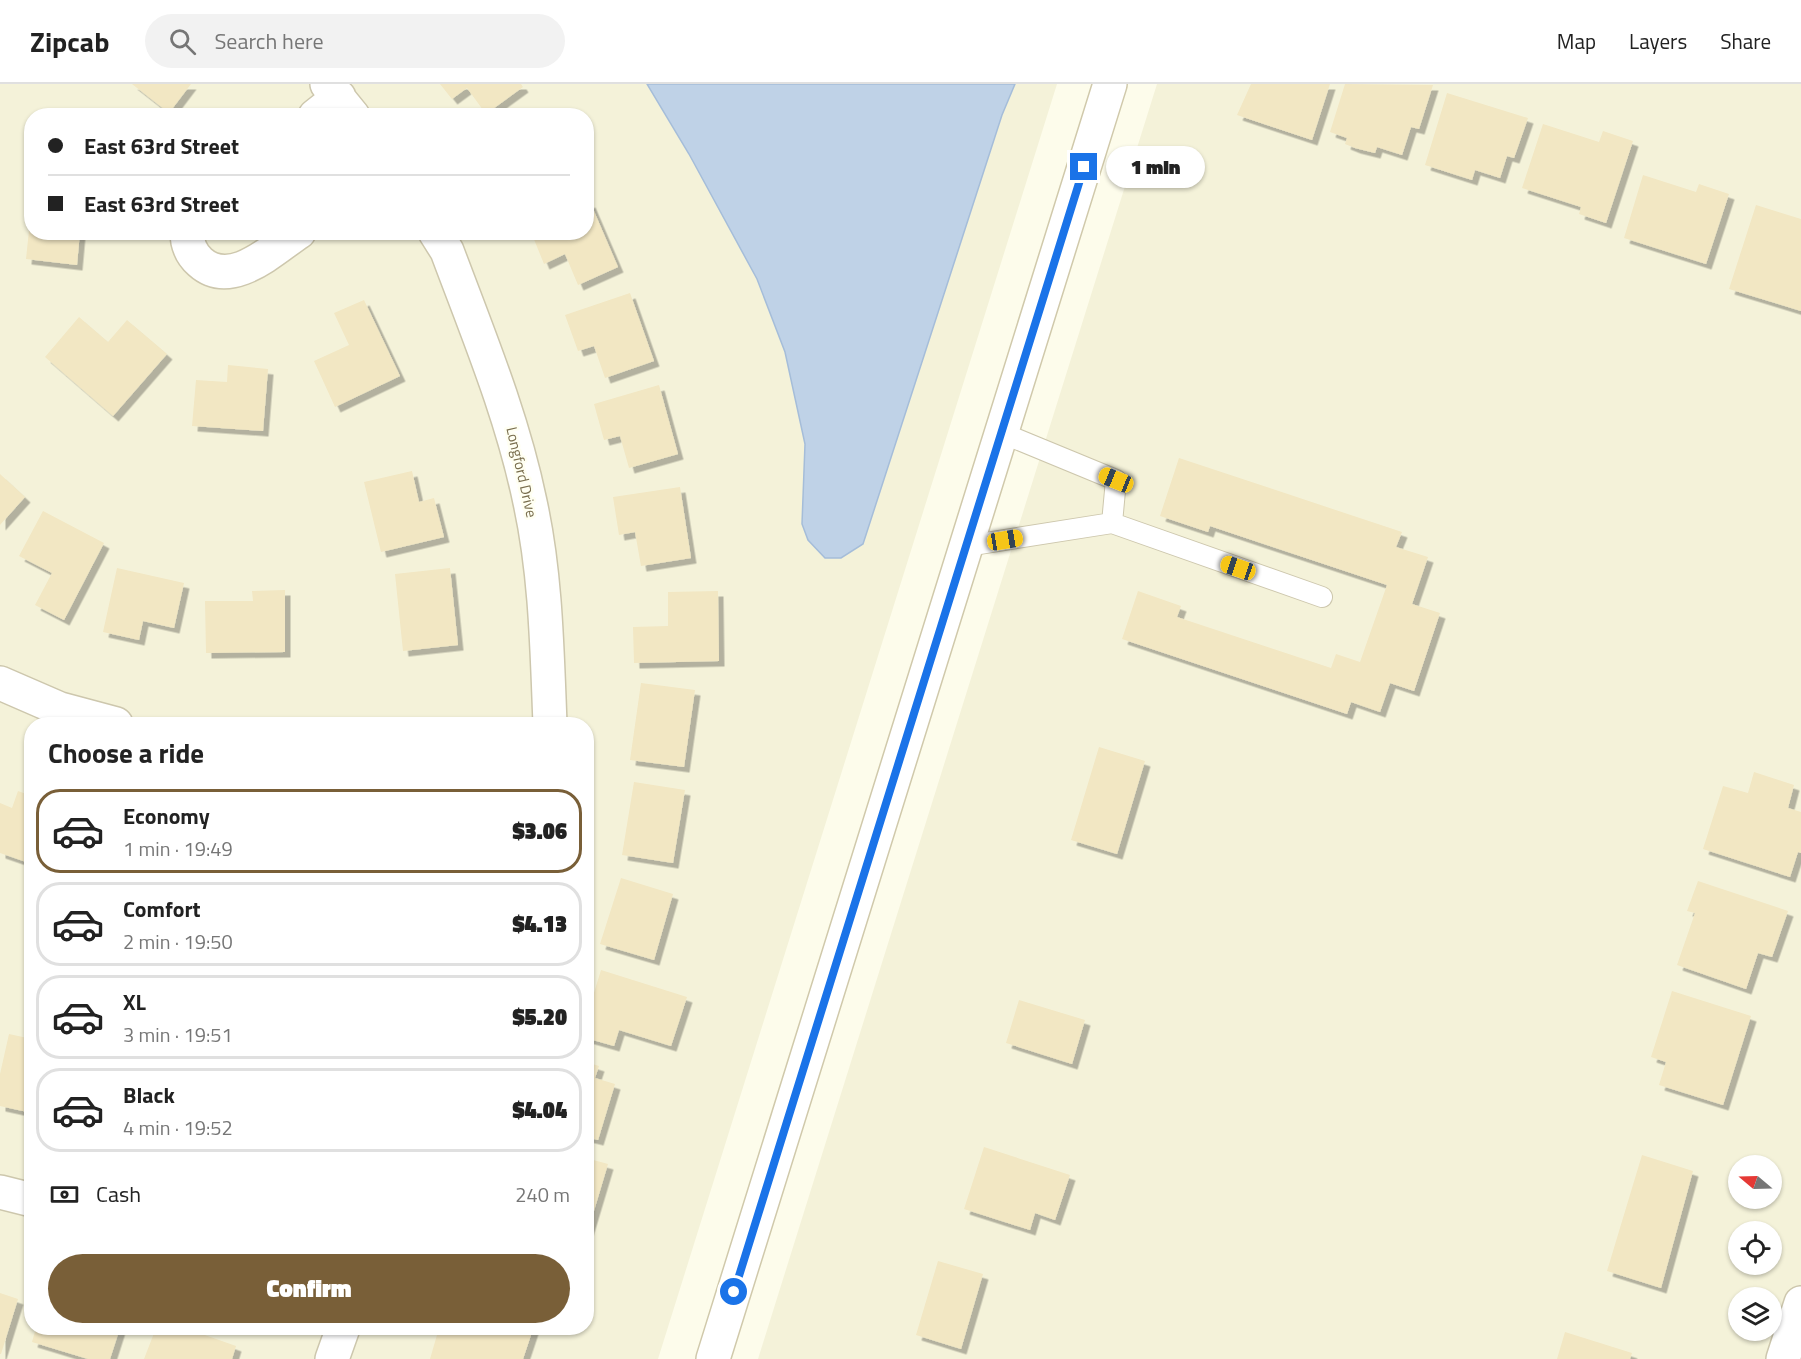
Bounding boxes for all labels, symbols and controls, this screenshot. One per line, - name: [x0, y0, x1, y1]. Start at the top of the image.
- search box: [145, 14, 565, 68]
- text: Zipcab: [30, 20, 109, 63]
- text: Search here: [214, 24, 324, 58]
- icon: search: [166, 25, 199, 58]
- text: Map: [1557, 25, 1596, 57]
- text: Layers: [1629, 25, 1687, 57]
- text: Share: [1720, 25, 1771, 57]
- text: East 63rd Street: [84, 129, 239, 163]
- callout: 1 min: [1105, 146, 1204, 188]
- text: 1 min: [1131, 151, 1180, 182]
- route end: [1070, 153, 1097, 180]
- text: East 63rd Street: [84, 187, 239, 221]
- street label: Longford Drive: [500, 424, 544, 520]
- car: [1096, 465, 1136, 495]
- car: [986, 528, 1024, 552]
- car: [1218, 554, 1258, 582]
- text: Choose a ride: [48, 732, 204, 773]
- text: Economy: [123, 799, 210, 833]
- icon: car: [51, 804, 105, 858]
- text: $3.06: [512, 814, 567, 848]
- text: 1 min · 19:49: [123, 833, 233, 864]
- text: Comfort: [123, 892, 201, 926]
- icon: car: [51, 897, 105, 951]
- text: $4.13: [512, 907, 567, 941]
- text: 2 min · 19:50: [123, 926, 233, 957]
- text: XL: [123, 985, 146, 1019]
- icon: car: [51, 990, 105, 1044]
- text: $5.20: [512, 1000, 567, 1034]
- text: 3 min · 19:51: [123, 1019, 233, 1050]
- text: Black: [123, 1078, 175, 1112]
- icon: car: [51, 1083, 105, 1137]
- text: $4.04: [512, 1093, 567, 1127]
- text: 4 min · 19:52: [123, 1112, 233, 1143]
- north arrow: [1728, 1155, 1782, 1209]
- map controls: [1728, 1155, 1782, 1341]
- text: Cash: [96, 1177, 141, 1211]
- icon: cash: [48, 1178, 81, 1211]
- text: 240 m: [515, 1179, 570, 1210]
- button: locate: [1728, 1221, 1782, 1275]
- button: Confirm: [48, 1254, 570, 1323]
- route start: [720, 1278, 747, 1305]
- button: layers: [1728, 1287, 1782, 1341]

